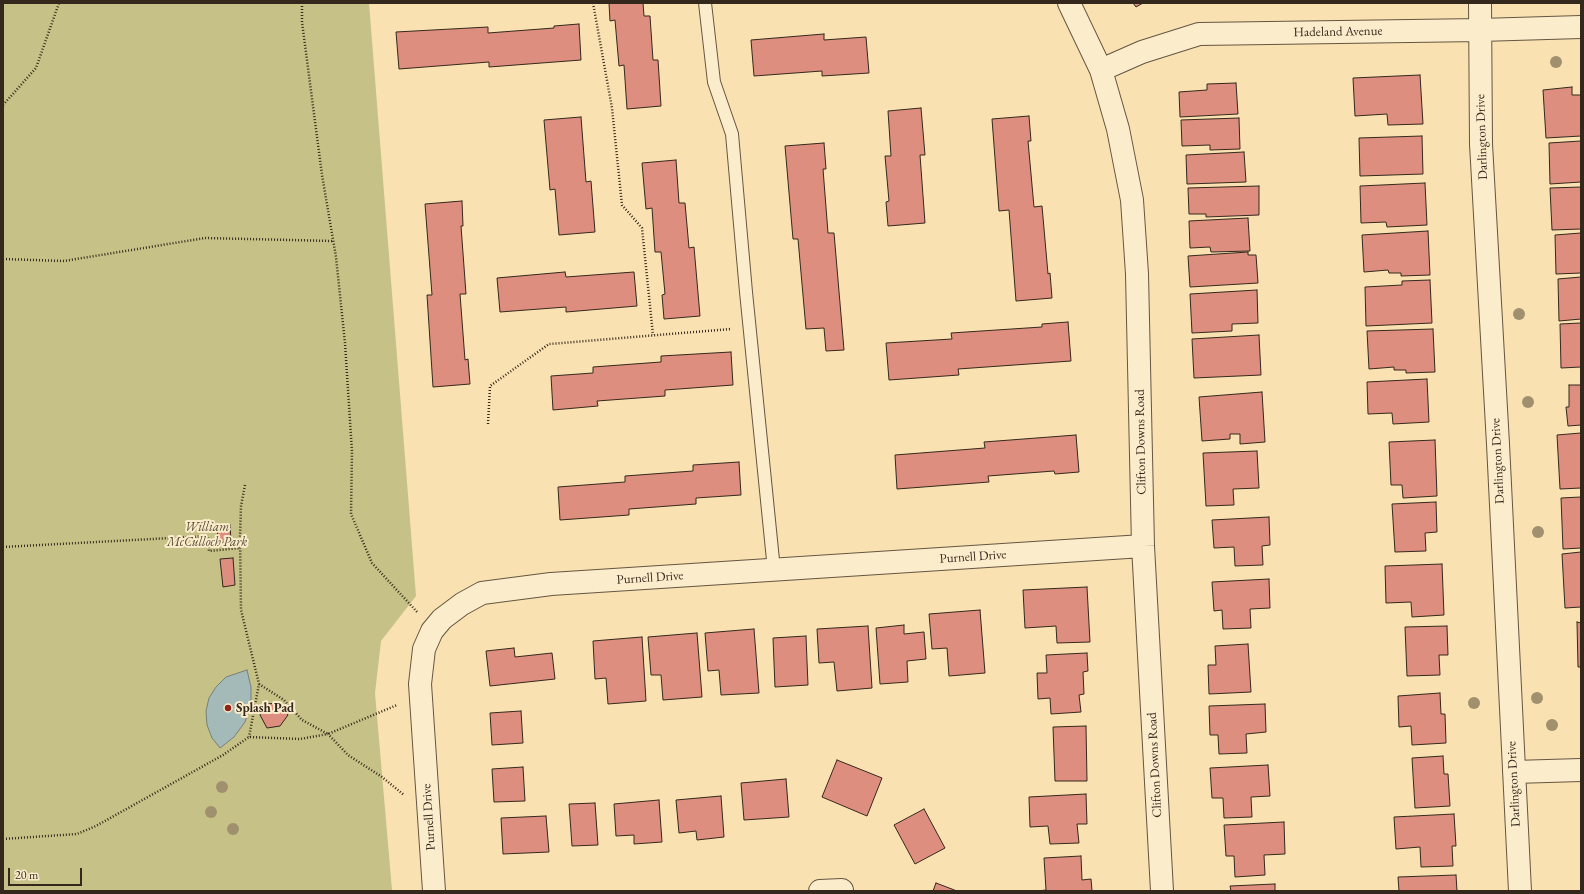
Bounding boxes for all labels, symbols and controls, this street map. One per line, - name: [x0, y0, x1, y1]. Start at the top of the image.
- street label: Hadeland Avenue: [1293, 23, 1383, 41]
- street label: Darlington Drive: [1473, 94, 1491, 180]
- street label: Clifton Downs Road: [1132, 389, 1150, 495]
- street label: Darlington Drive: [1488, 418, 1508, 504]
- park label: William McCulloch Park: [167, 519, 247, 550]
- street label: Purnell Drive: [939, 547, 1007, 567]
- street label: Purnell Drive: [616, 568, 684, 588]
- place label: Splash Pad: [236, 700, 294, 716]
- marker: Splash Pad: [223, 703, 233, 713]
- street label: Clifton Downs Road: [1144, 712, 1166, 818]
- street label: Darlington Drive: [1504, 741, 1524, 827]
- street label: Purnell Drive: [419, 783, 439, 851]
- scale bar: [10, 860, 84, 886]
- text: 20 m: [15, 867, 38, 883]

